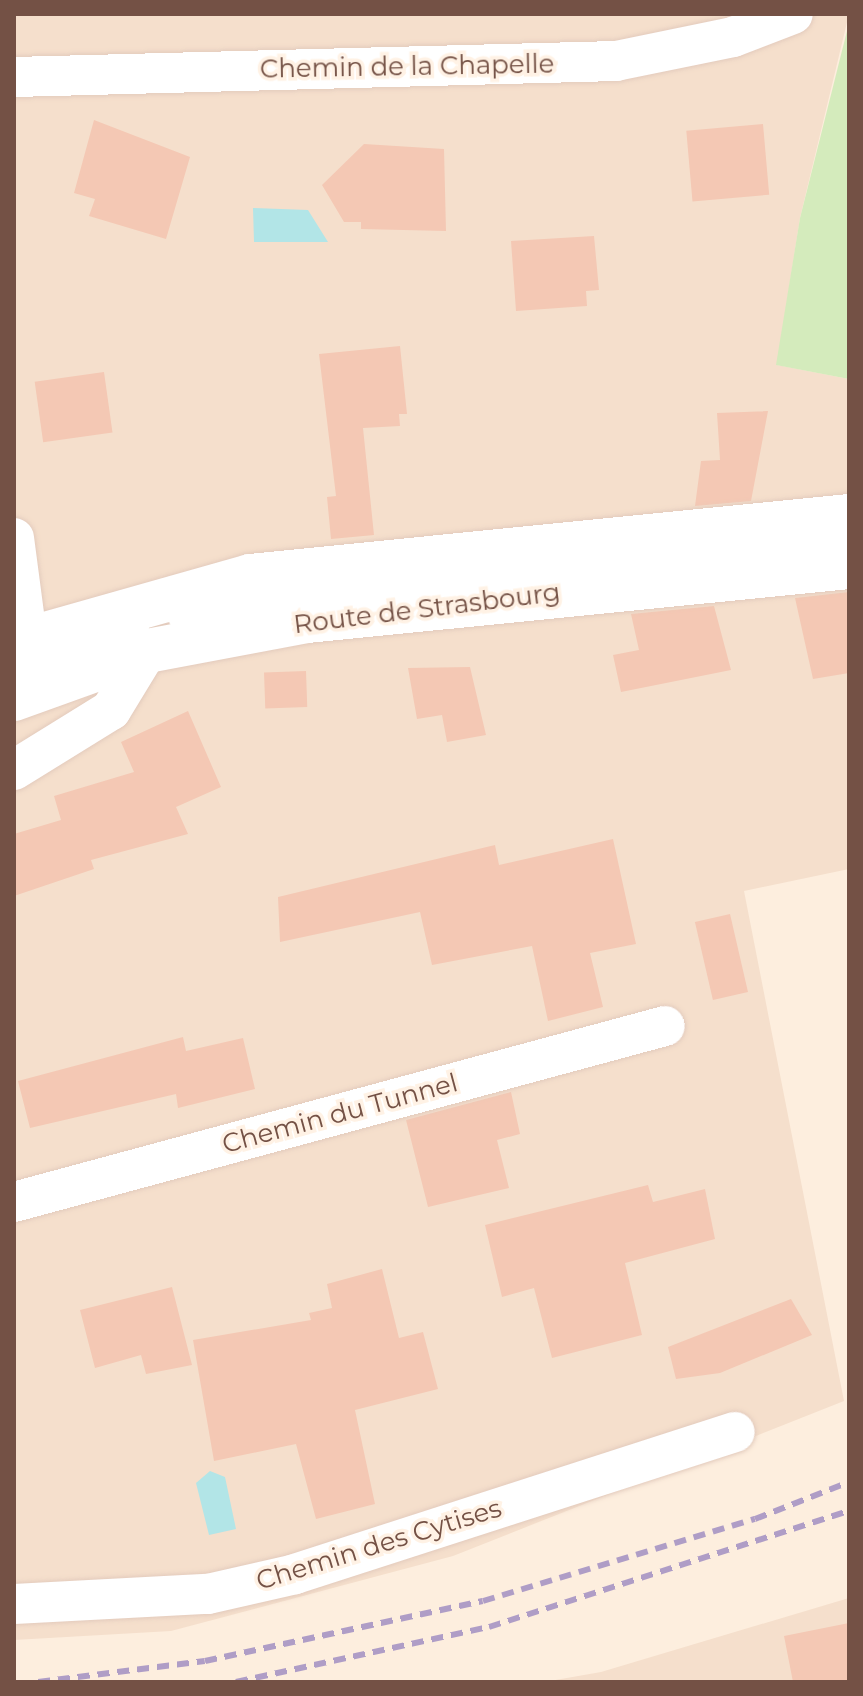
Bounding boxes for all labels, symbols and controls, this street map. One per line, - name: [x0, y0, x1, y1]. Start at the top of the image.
- street label: Chemin de la Chapelle: [260, 49, 554, 85]
- street label: Route de Strasbourg: [292, 577, 562, 641]
- street label: Chemin du Tunnel: [219, 1068, 461, 1160]
- street label: Chemin des Cytises: [253, 1493, 505, 1597]

